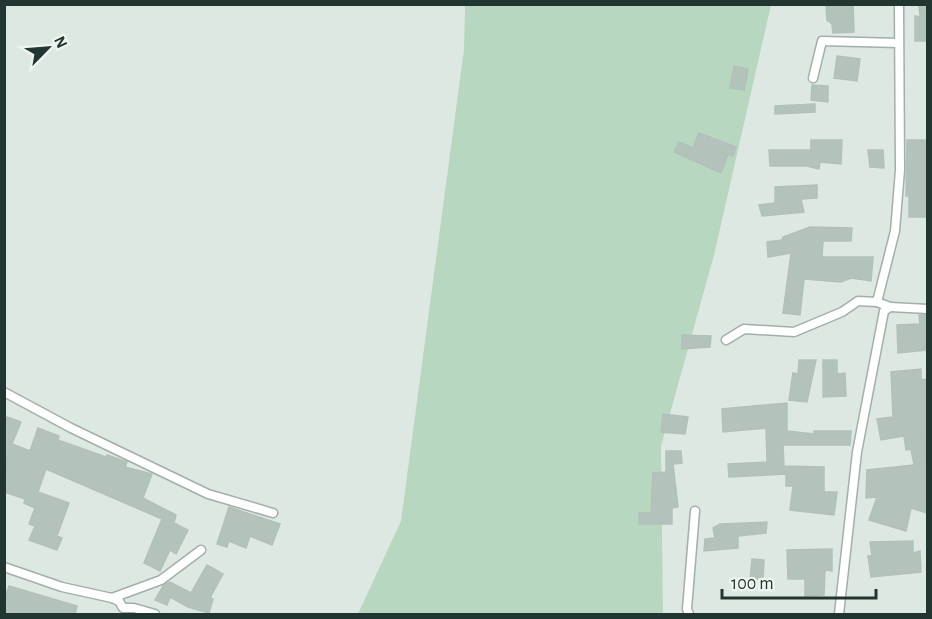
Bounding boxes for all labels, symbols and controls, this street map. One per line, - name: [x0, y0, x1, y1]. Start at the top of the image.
- north arrow: [18, 18, 78, 78]
- text: N: [51, 34, 70, 51]
- scale bar: [722, 562, 876, 600]
- text: 100 m: [731, 575, 774, 593]

